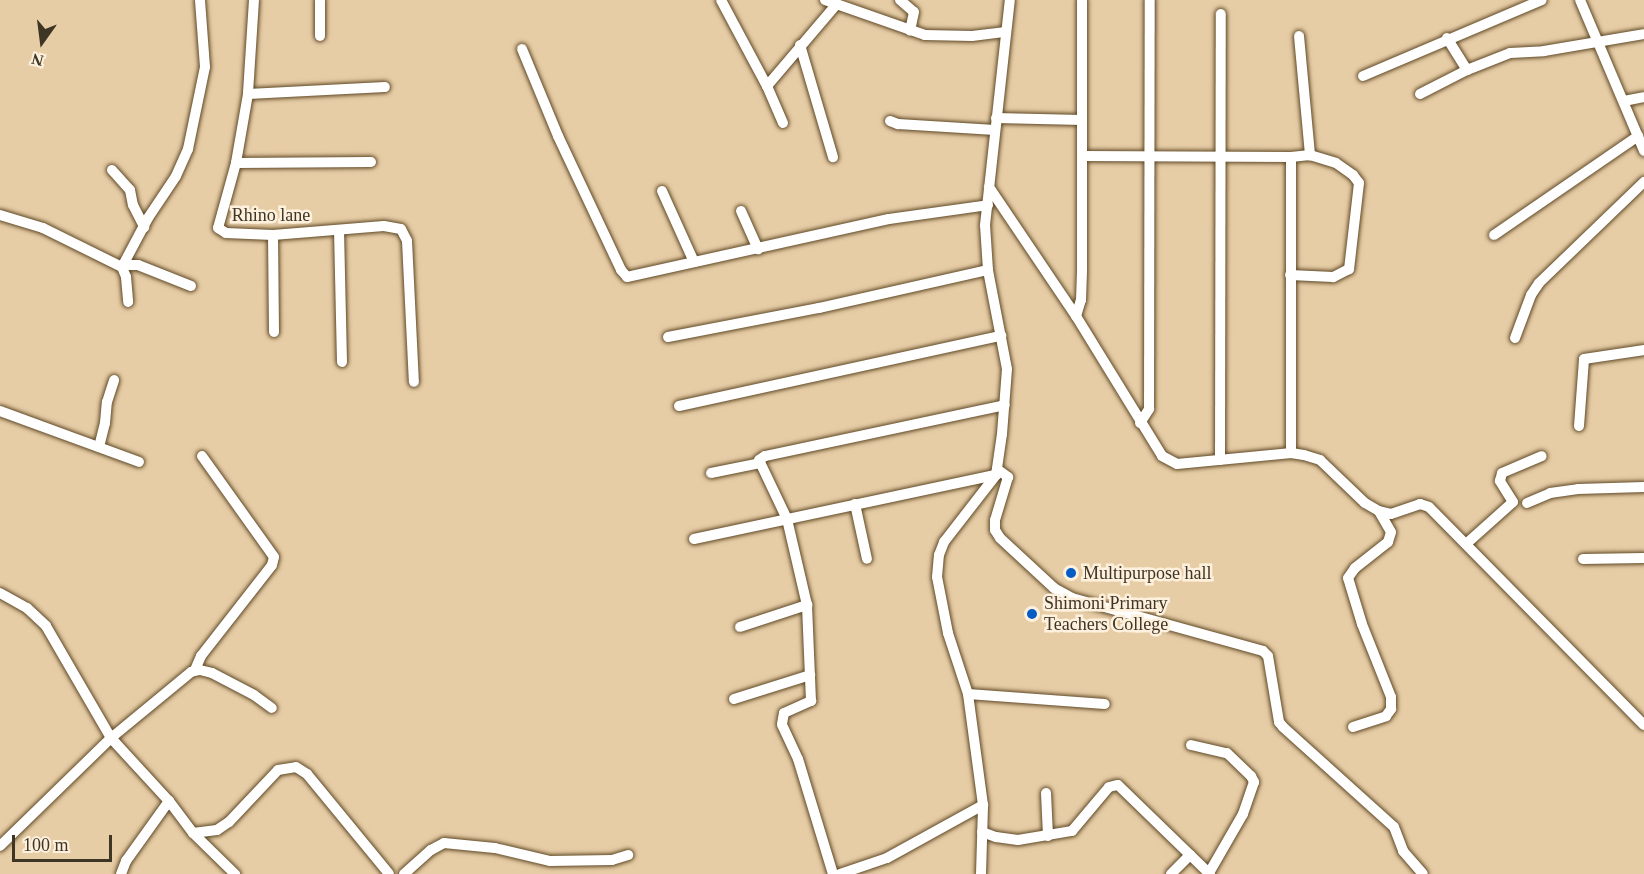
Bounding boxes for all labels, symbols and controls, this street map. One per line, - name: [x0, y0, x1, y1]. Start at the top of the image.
- north arrow: [12, 12, 72, 72]
- text: N: [30, 50, 45, 70]
- street label: Rhino lane: [232, 204, 310, 226]
- place label: Multipurpose hall: [1083, 562, 1211, 584]
- marker: Multipurpose hall: [1064, 566, 1078, 580]
- place label: Shimoni Primary Teachers College: [1044, 593, 1168, 636]
- marker: Shimoni Primary Teachers College: [1025, 607, 1039, 621]
- scale bar: [15, 823, 116, 861]
- text: 100 m: [23, 835, 69, 855]

